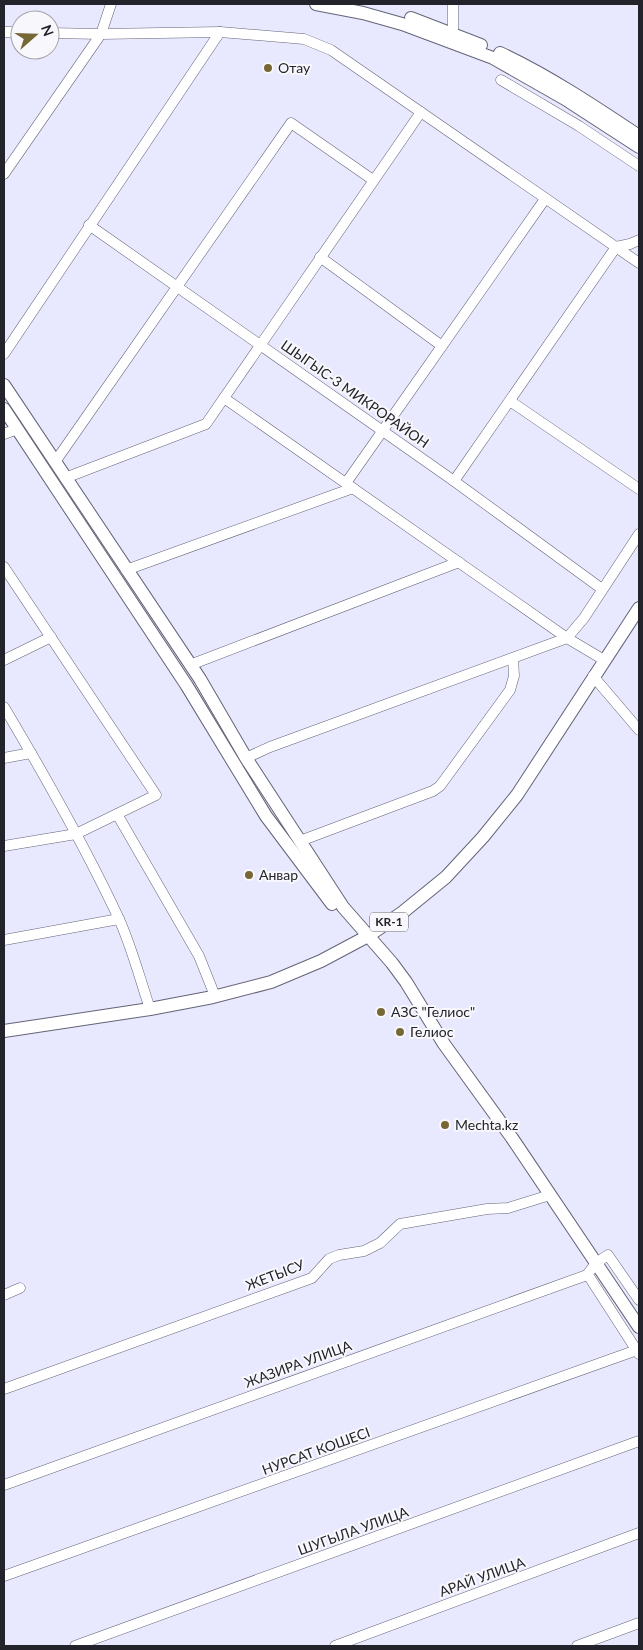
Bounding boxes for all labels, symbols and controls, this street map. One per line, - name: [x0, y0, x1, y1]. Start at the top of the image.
- north arrow: [10, 10, 60, 60]
- text: N: [38, 22, 58, 38]
- place label: Отау: [278, 59, 311, 76]
- marker: Отау: [262, 62, 274, 74]
- street label: ШЫГЫС-3 МИКРОРАЙОН: [278, 336, 432, 451]
- place label: Анвар: [259, 866, 298, 883]
- marker: Анвар: [243, 869, 255, 881]
- road number: KR-1: [370, 912, 408, 932]
- place label: АЗС "Гелиос": [391, 1003, 475, 1020]
- marker: АЗС "Гелиос": [375, 1006, 387, 1018]
- place label: Гелиос: [410, 1023, 454, 1040]
- marker: Гелиос: [394, 1026, 406, 1038]
- place label: Mechta.kz: [455, 1116, 518, 1133]
- marker: Mechta.kz: [439, 1119, 451, 1131]
- street label: ЖЕТЫСУ: [243, 1255, 307, 1294]
- street label: ЖАЗИРА УЛИЦА: [242, 1336, 354, 1391]
- street label: НУРСАТ КОШЕСI: [259, 1423, 372, 1478]
- street label: ШУГЫЛА УЛИЦА: [295, 1502, 411, 1558]
- street label: АРАЙ УЛИЦА: [437, 1553, 528, 1600]

